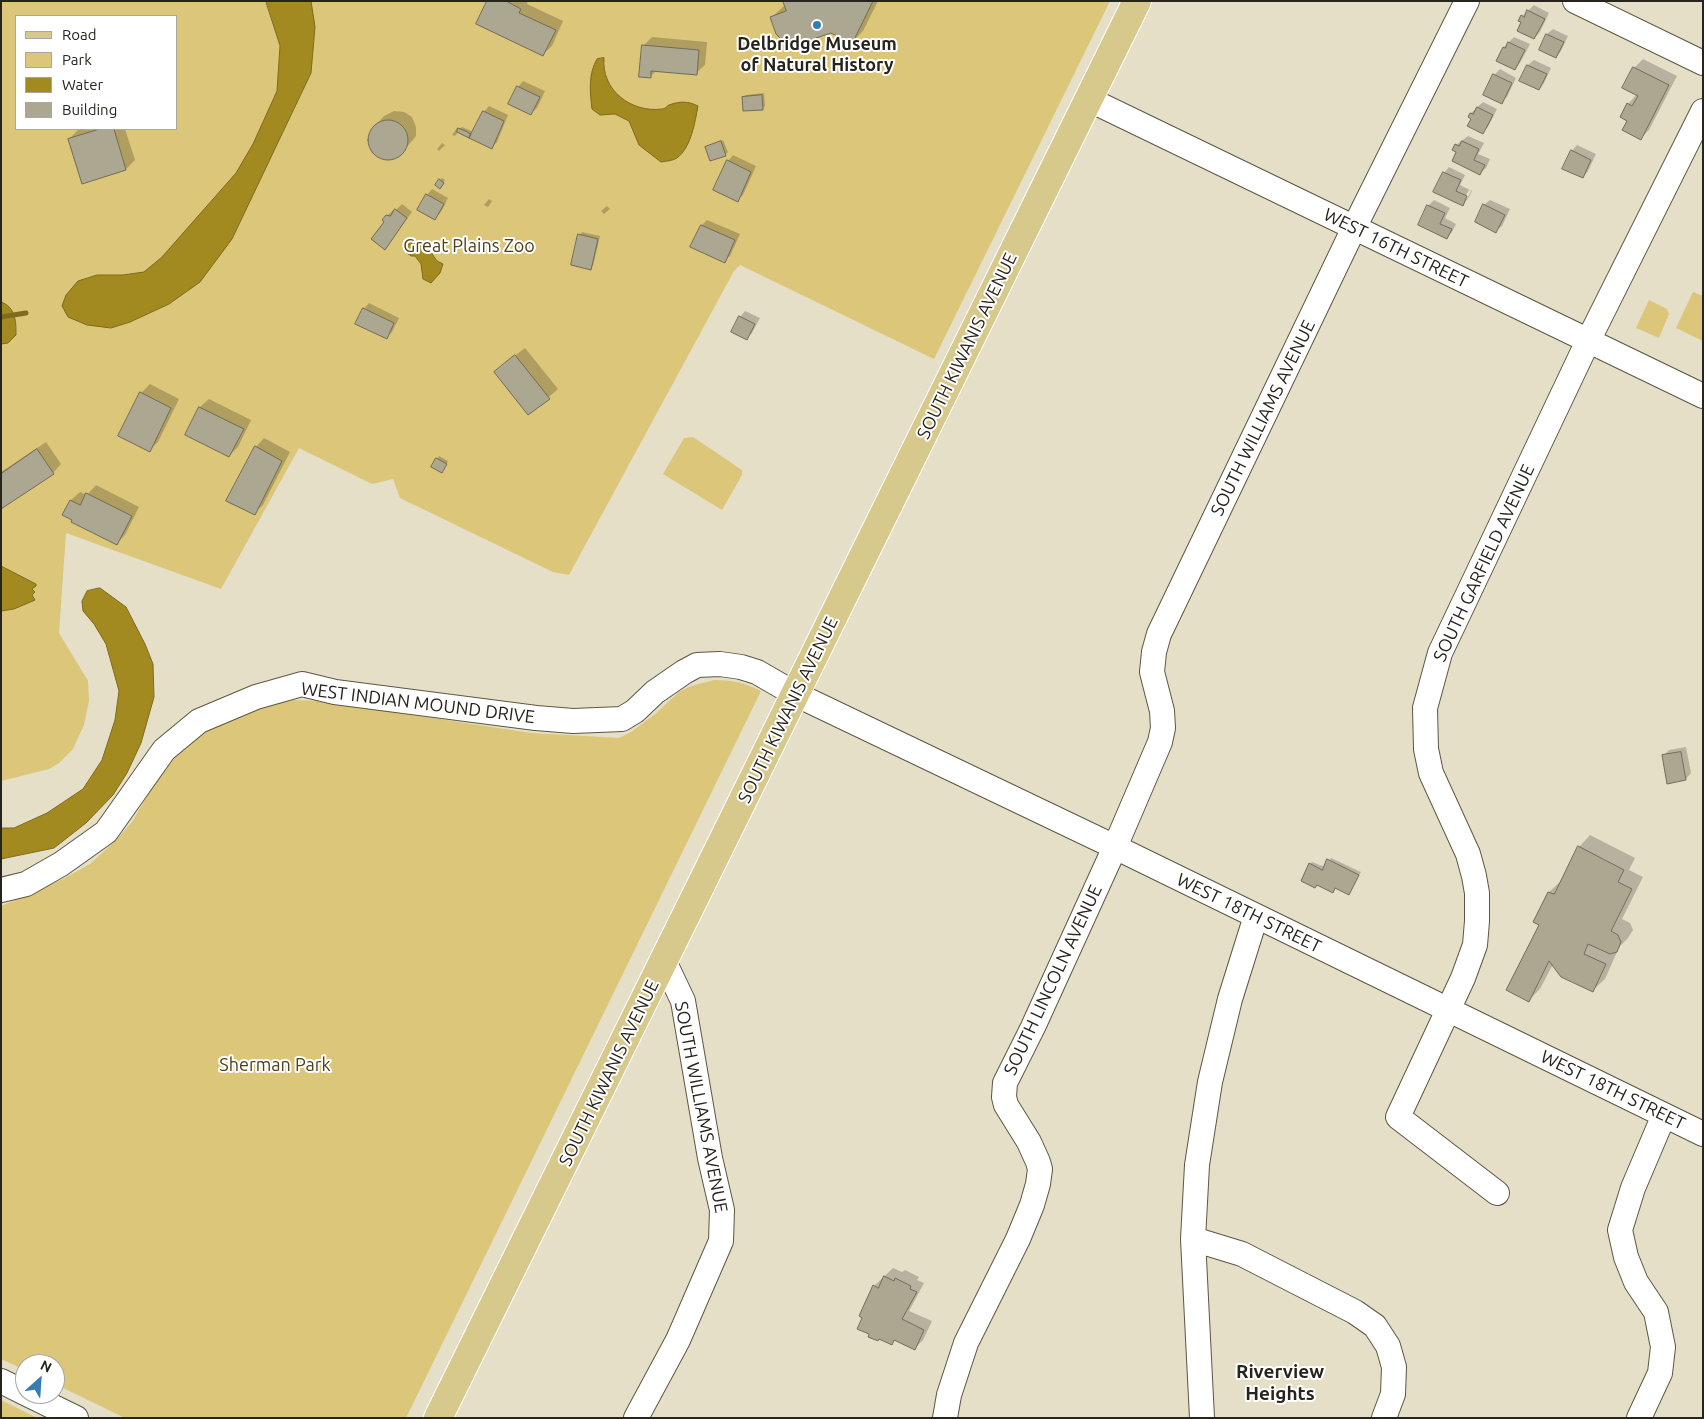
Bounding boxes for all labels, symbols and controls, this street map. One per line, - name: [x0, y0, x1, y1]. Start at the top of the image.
- legend: [15, 15, 178, 130]
- marker: Delbridge Museum of Natural History: [811, 19, 823, 31]
- text: Road: [62, 26, 97, 43]
- place label: Delbridge Museum of Natural History: [737, 33, 897, 76]
- text: Park: [62, 51, 92, 68]
- text: Water: [62, 76, 103, 93]
- text: Building: [62, 101, 117, 118]
- street label: WEST 16TH STREET: [1320, 204, 1472, 292]
- park label: Great Plains Zoo: [403, 235, 535, 257]
- street label: SOUTH KIWANIS AVENUE: [912, 249, 1022, 443]
- street label: SOUTH WILLIAMS AVENUE: [1206, 317, 1320, 519]
- street label: SOUTH GARFIELD AVENUE: [1429, 461, 1539, 665]
- street label: SOUTH KIWANIS AVENUE: [733, 613, 843, 807]
- street label: WEST INDIAN MOUND DRIVE: [300, 678, 536, 728]
- street label: WEST 18TH STREET: [1173, 869, 1325, 957]
- street label: SOUTH LINCOLN AVENUE: [999, 881, 1107, 1079]
- street label: SOUTH KIWANIS AVENUE: [554, 976, 664, 1170]
- street label: SOUTH WILLIAMS AVENUE: [670, 999, 732, 1215]
- street label: WEST 18TH STREET: [1537, 1046, 1689, 1134]
- park label: Sherman Park: [219, 1054, 331, 1076]
- north arrow: [15, 1354, 65, 1404]
- text: N: [38, 1357, 54, 1376]
- district label: Riverview Heights: [1236, 1361, 1324, 1405]

